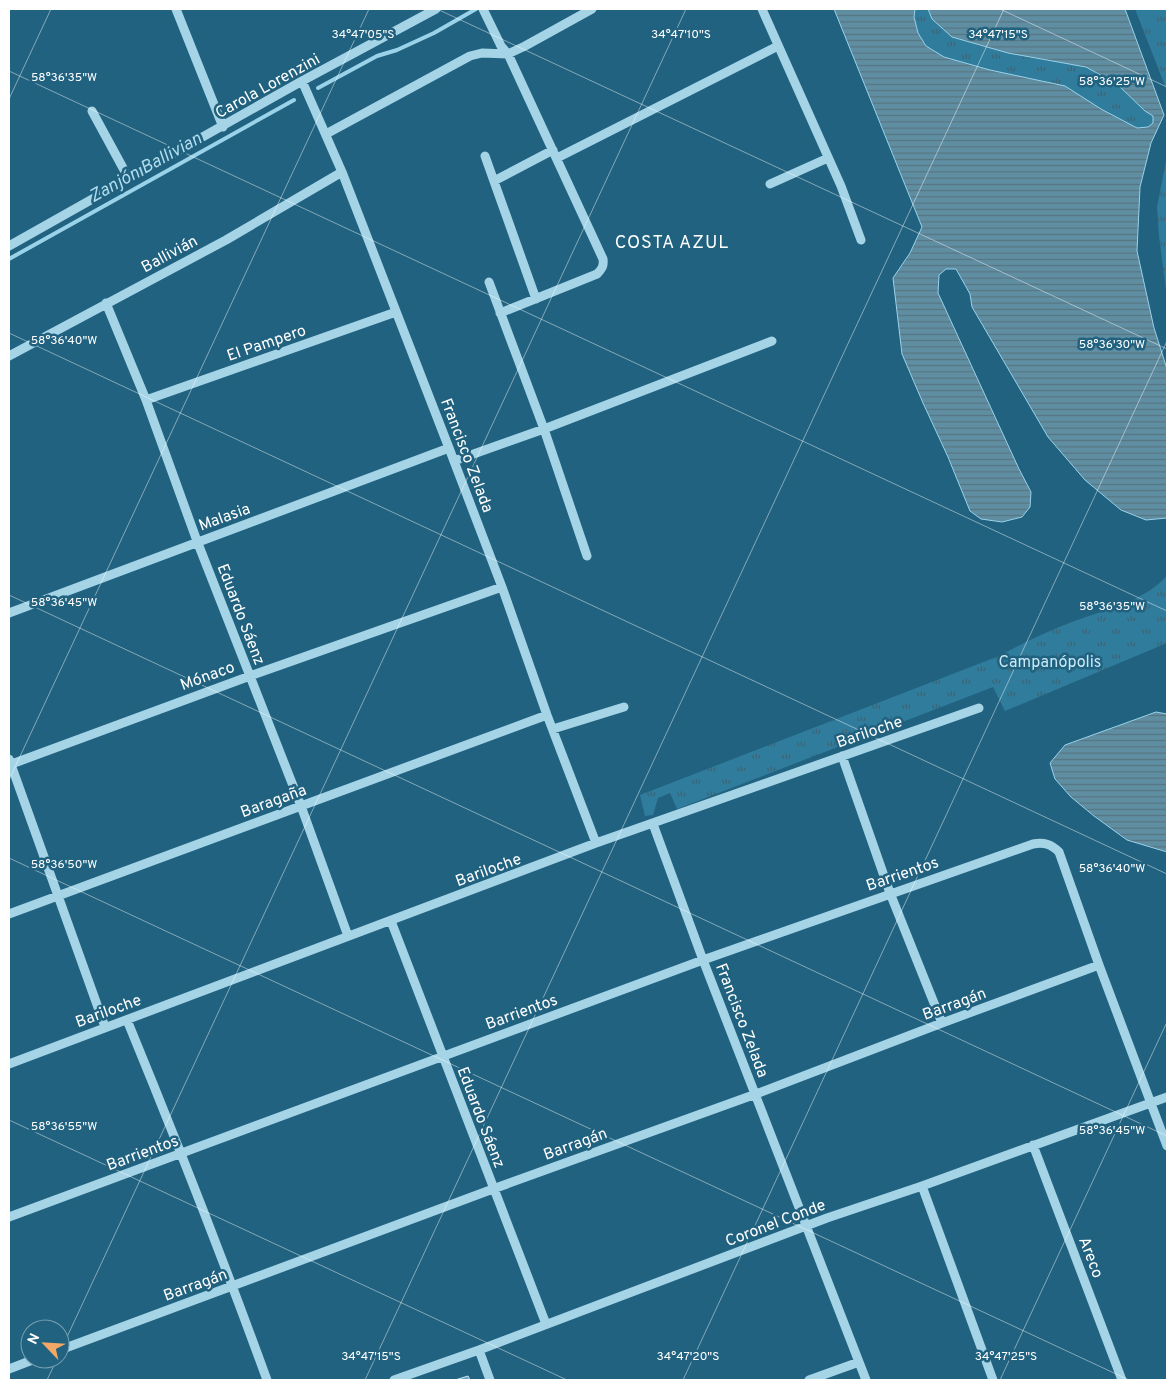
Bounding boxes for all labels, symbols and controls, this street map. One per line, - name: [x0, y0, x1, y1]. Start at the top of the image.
- text: 34°47'05"S: [332, 27, 394, 43]
- text: 34°47'10"S: [651, 27, 711, 43]
- text: 34°47'15"S: [968, 27, 1028, 43]
- street label: Carola Lorenzini: [212, 50, 324, 124]
- text: 58°36'35"W: [31, 70, 97, 86]
- text: 58°36'25"W: [1079, 74, 1145, 90]
- water label: Zanjón Ballivian: [85, 128, 206, 209]
- street label: Ballivián: [138, 232, 202, 278]
- district label: COSTA AZUL: [615, 232, 729, 255]
- street label: El Pampero: [224, 321, 309, 367]
- text: 58°36'40"W: [31, 333, 97, 349]
- text: 58°36'30"W: [1079, 337, 1145, 353]
- street label: Francisco Zelada: [435, 396, 497, 516]
- street label: Malasia: [196, 499, 253, 536]
- street label: Eduardo Sáenz: [212, 561, 269, 668]
- text: 58°36'45"W: [31, 595, 97, 611]
- text: 58°36'35"W: [1079, 599, 1145, 615]
- park label: Campanópolis: [999, 653, 1101, 673]
- street label: Mónaco: [178, 658, 238, 696]
- street label: Bariloche: [834, 712, 905, 754]
- street label: Baragaña: [238, 781, 310, 823]
- street label: Bariloche: [453, 850, 524, 892]
- street label: Barrientos: [864, 853, 942, 897]
- text: 58°36'50"W: [31, 857, 97, 873]
- text: 58°36'40"W: [1079, 861, 1145, 877]
- street label: Francisco Zelada: [710, 961, 772, 1081]
- street label: Barragán: [920, 984, 989, 1026]
- street label: Bariloche: [73, 991, 144, 1033]
- street label: Barrientos: [483, 991, 560, 1035]
- street label: Eduardo Sáenz: [452, 1064, 509, 1171]
- text: 58°36'55"W: [31, 1119, 97, 1135]
- text: 58°36'45"W: [1079, 1123, 1145, 1139]
- street label: Barragán: [541, 1124, 610, 1166]
- street label: Barrientos: [104, 1132, 181, 1176]
- street label: Coronel Conde: [723, 1196, 829, 1252]
- street label: Areco: [1073, 1234, 1107, 1281]
- street label: Barragán: [161, 1265, 230, 1307]
- north arrow: [20, 1319, 70, 1369]
- text: N: [25, 1331, 44, 1347]
- text: 34°47'15"S: [341, 1349, 401, 1365]
- text: 34°47'20"S: [657, 1349, 719, 1365]
- text: 34°47'25"S: [975, 1349, 1037, 1365]

